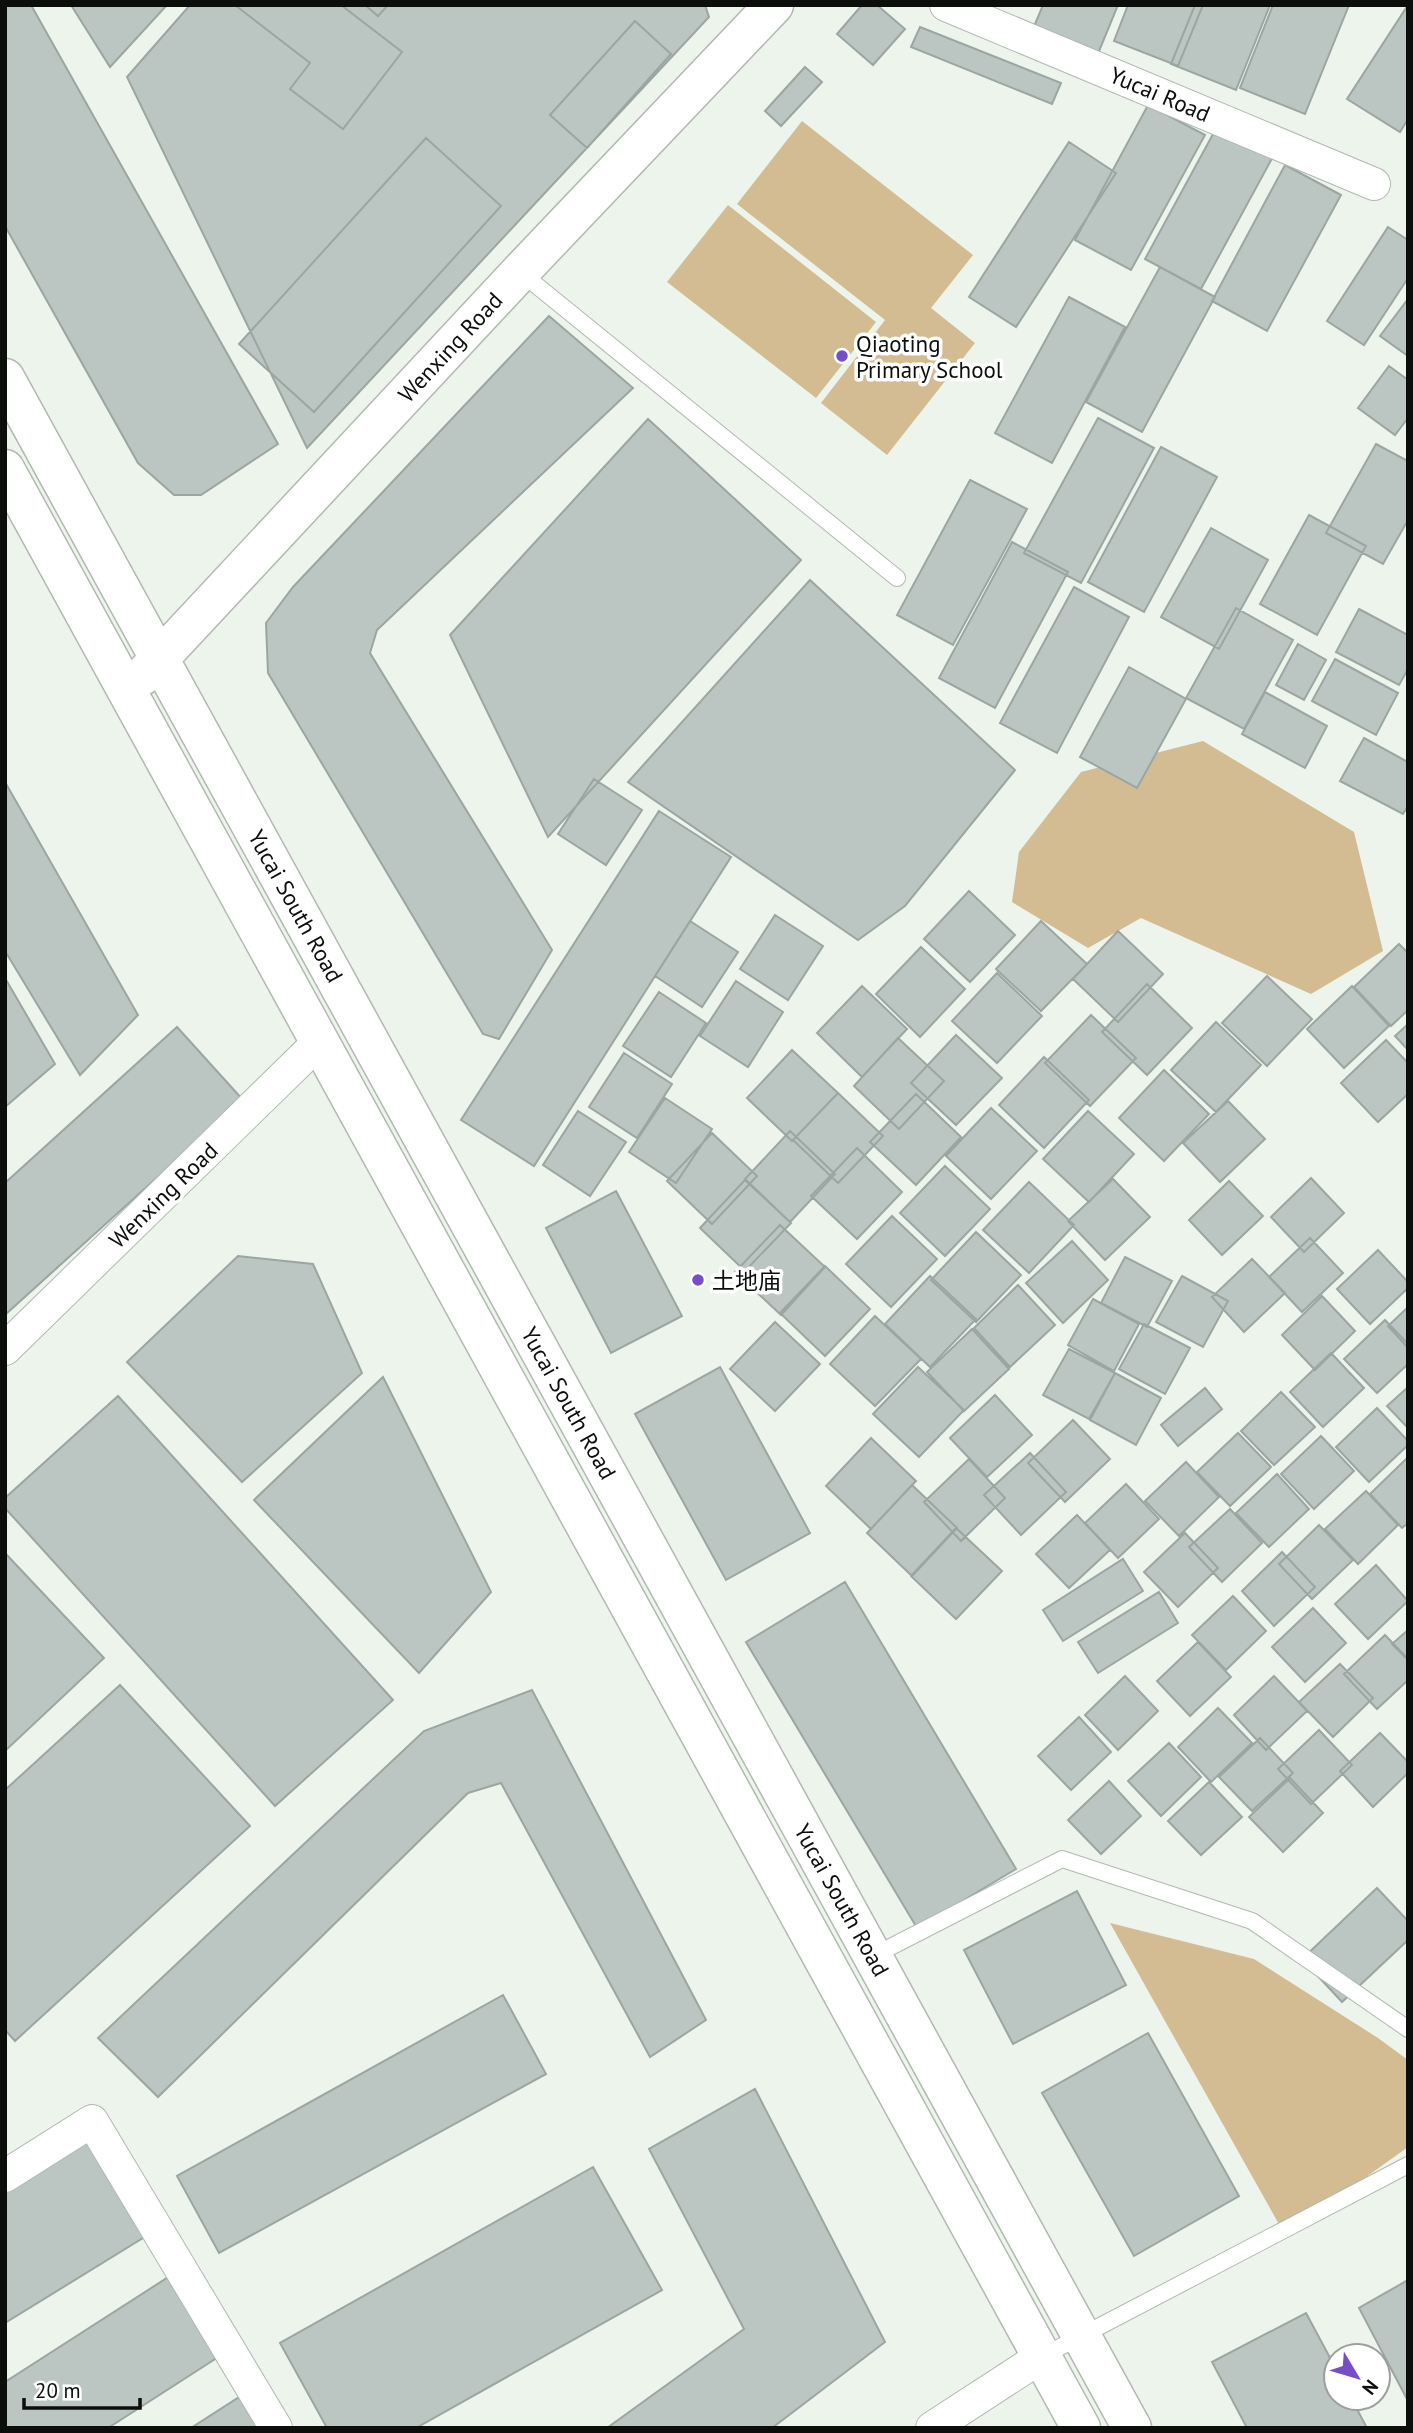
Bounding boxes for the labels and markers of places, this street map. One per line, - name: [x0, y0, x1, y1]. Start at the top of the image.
- place label: Qiaoting Primary School: [856, 329, 1003, 384]
- marker: Qiaoting Primary School: [834, 348, 850, 364]
- place label: 土地庙: [712, 1266, 781, 1295]
- marker: 土地庙: [690, 1272, 706, 1288]

